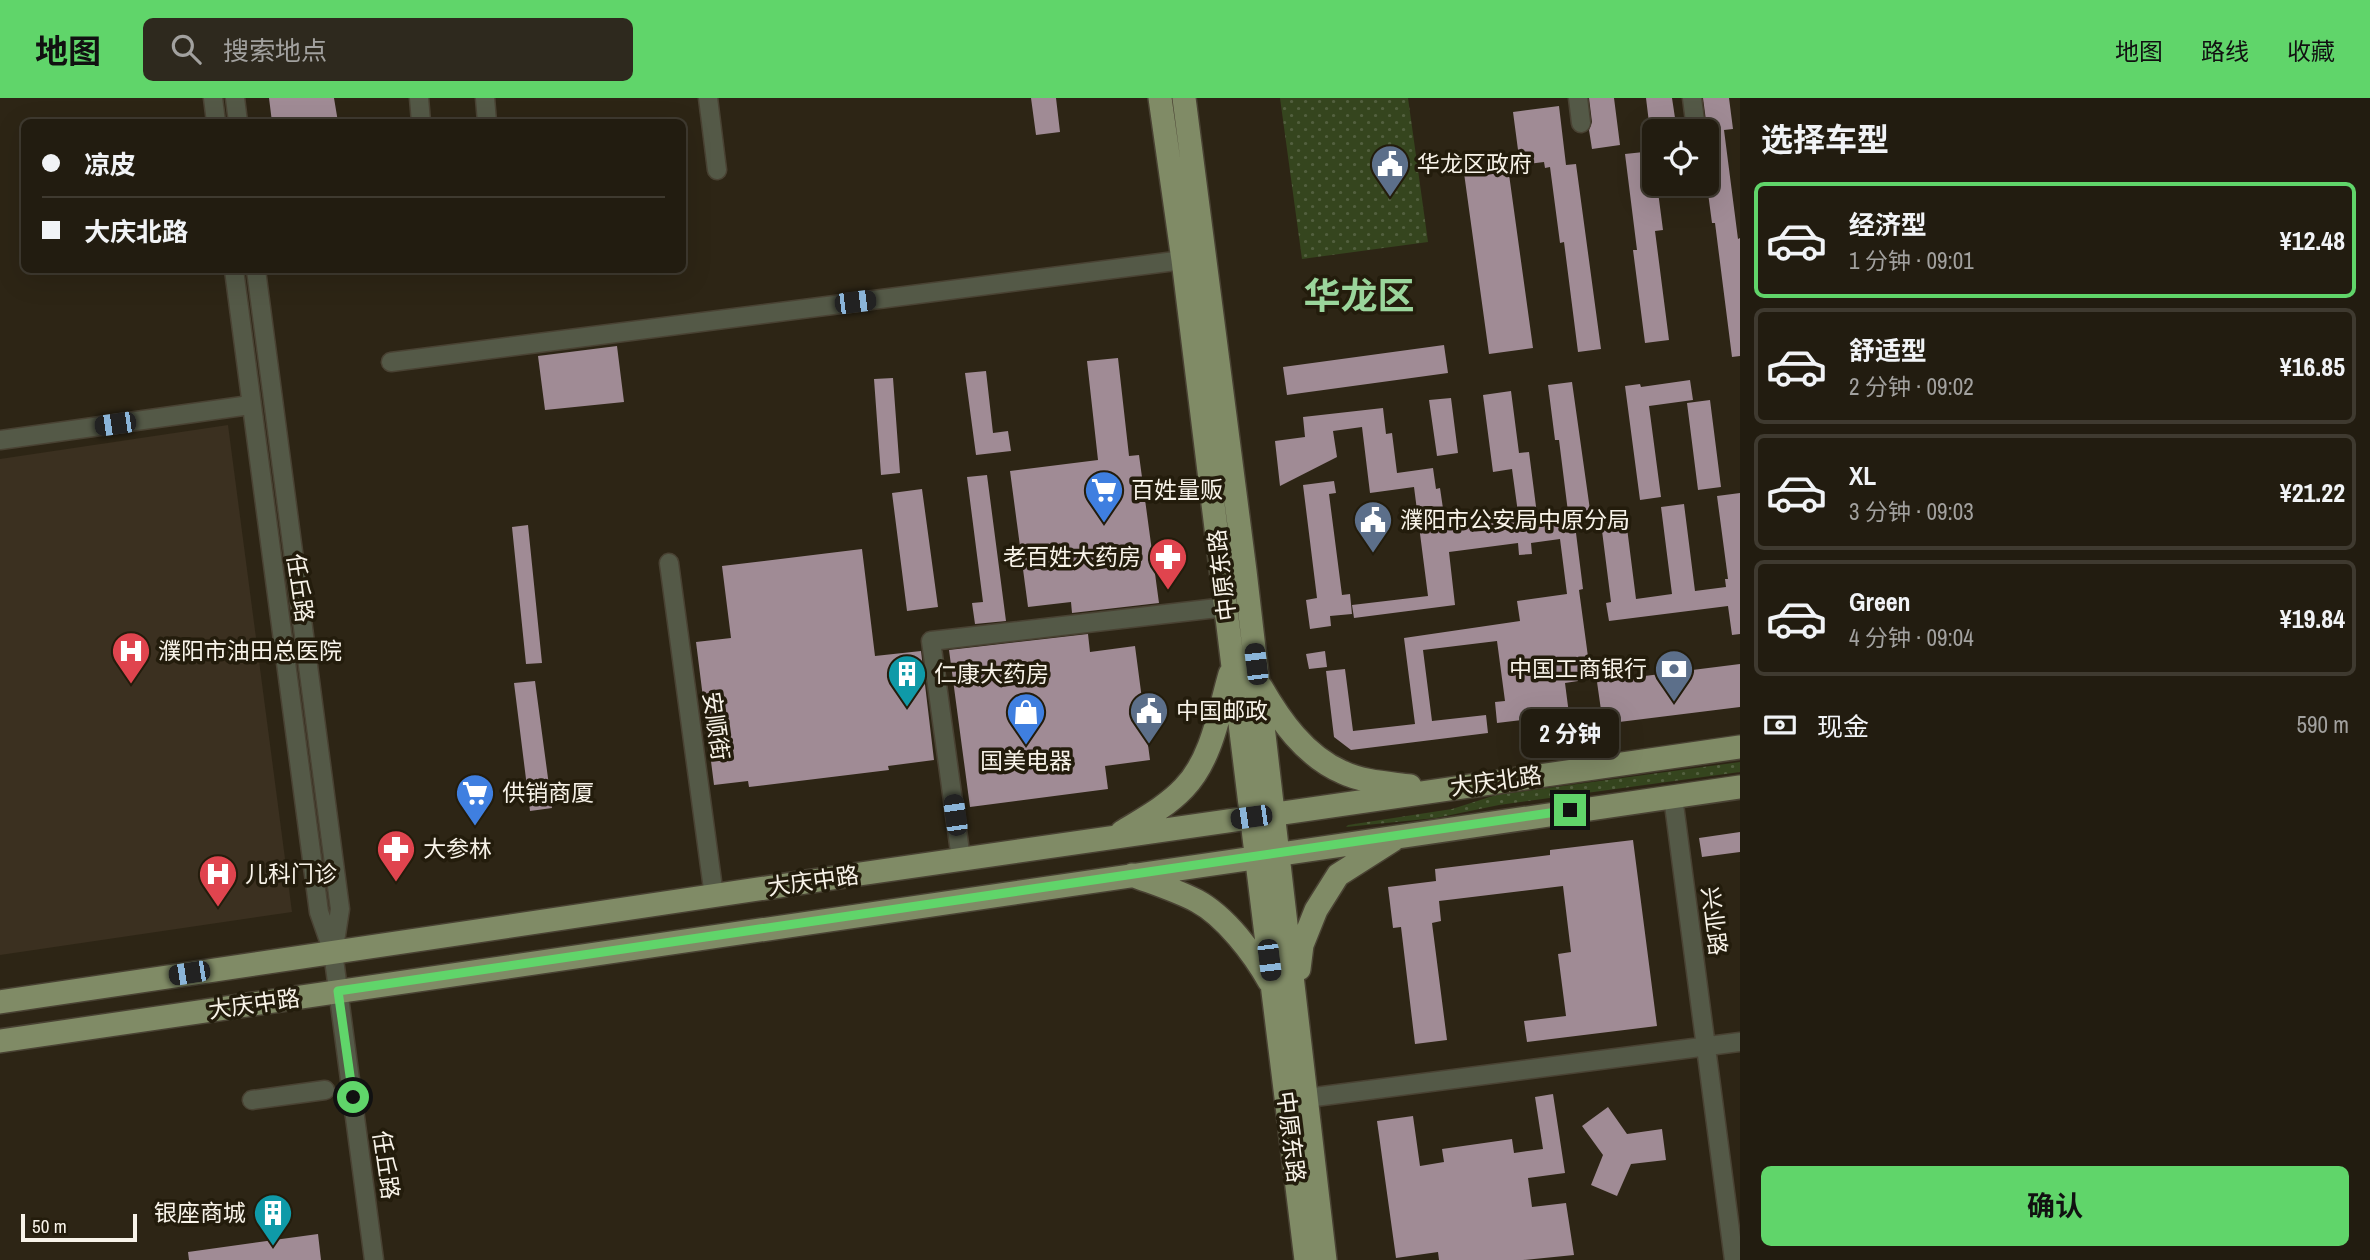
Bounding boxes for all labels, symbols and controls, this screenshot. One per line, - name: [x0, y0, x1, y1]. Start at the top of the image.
- search box: [143, 18, 633, 81]
- text: 地图: [35, 29, 101, 73]
- icon: search: [167, 30, 205, 68]
- text: 搜索地点: [223, 33, 327, 68]
- text: 地图: [2115, 35, 2163, 67]
- text: 路线: [2201, 35, 2249, 67]
- text: 收藏: [2287, 35, 2335, 67]
- text: 选择车型: [1761, 118, 1889, 161]
- map controls: [1642, 119, 1719, 196]
- button: locate: [1642, 119, 1719, 196]
- public building icon: 华龙区政府: [1369, 143, 1411, 198]
- text: 凉皮: [84, 147, 136, 182]
- place label: 华龙区政府: [1417, 148, 1532, 179]
- text: 经济型: [1849, 207, 1927, 242]
- icon: car: [1765, 209, 1828, 272]
- text: 大庆北路: [84, 214, 188, 249]
- text: ¥12.48: [2280, 223, 2345, 258]
- text: 1 分钟 · 09:01: [1849, 245, 1974, 276]
- district label: 华龙区: [1304, 271, 1415, 321]
- car: [833, 289, 878, 315]
- text: 舒适型: [1849, 333, 1927, 368]
- icon: car: [1765, 335, 1828, 398]
- text: ¥16.85: [2280, 349, 2345, 384]
- text: 2 分钟 · 09:02: [1849, 371, 1974, 402]
- car: [93, 411, 138, 437]
- text: XL: [1849, 458, 1876, 493]
- icon: car: [1765, 461, 1828, 524]
- supermarket icon: 百姓量贩: [1083, 469, 1125, 524]
- place label: 百姓量贩: [1131, 474, 1223, 505]
- text: ¥21.22: [2280, 475, 2345, 510]
- text: 3 分钟 · 09:03: [1849, 496, 1974, 527]
- public building icon: 濮阳市公安局中原分局: [1352, 499, 1394, 554]
- place label: 濮阳市公安局中原分局: [1400, 504, 1630, 535]
- street label: 中原东路: [1201, 528, 1242, 623]
- pharmacy icon: 老百姓大药房: [1147, 536, 1189, 591]
- place label: 老百姓大药房: [1003, 541, 1141, 572]
- street label: 任丘路: [280, 552, 321, 624]
- text: Green: [1849, 584, 1911, 619]
- icon: car: [1765, 587, 1828, 650]
- text: ¥19.84: [2280, 601, 2345, 636]
- text: 4 分钟 · 09:04: [1849, 622, 1974, 653]
- hospital icon: 濮阳市油田总医院: [110, 630, 152, 685]
- place label: 濮阳市油田总医院: [158, 635, 342, 666]
- car: [1244, 642, 1269, 686]
- bank icon: 中国工商银行: [1653, 648, 1695, 703]
- building icon: 仁康大药房: [886, 653, 928, 708]
- place label: 中国工商银行: [1509, 653, 1647, 684]
- place label: 仁康大药房: [934, 658, 1049, 689]
- street label: 安顺街: [696, 690, 737, 762]
- public building icon: 中国邮政: [1128, 690, 1170, 745]
- shop icon: 国美电器: [1005, 691, 1047, 746]
- place label: 中国邮政: [1176, 695, 1268, 726]
- icon: cash: [1761, 706, 1799, 744]
- callout: 2 分钟: [1521, 708, 1619, 758]
- text: 现金: [1817, 709, 1869, 744]
- text: 590 m: [2297, 709, 2349, 740]
- text: 2 分钟: [1539, 718, 1601, 749]
- place label: 国美电器: [980, 745, 1072, 776]
- street label: 大庆北路: [1448, 759, 1544, 802]
- supermarket icon: 供销商厦: [454, 772, 496, 827]
- place label: 供销商厦: [502, 777, 594, 808]
- car: [942, 793, 969, 837]
- route end: [1554, 794, 1586, 826]
- car: [1229, 804, 1274, 830]
- pharmacy icon: 大参林: [375, 828, 417, 883]
- place label: 大参林: [423, 833, 492, 864]
- hospital icon: 儿科门诊: [197, 853, 239, 908]
- place label: 儿科门诊: [245, 858, 337, 889]
- street label: 大庆中路: [765, 859, 861, 902]
- street label: 兴业路: [1695, 885, 1734, 957]
- car: [1257, 938, 1282, 982]
- car: [167, 959, 212, 987]
- street label: 大庆中路: [206, 982, 302, 1025]
- route start: [337, 1081, 369, 1113]
- street label: 中原东路: [1271, 1089, 1312, 1184]
- street label: 任丘路: [366, 1129, 407, 1201]
- button: 确认: [1761, 1166, 2349, 1246]
- building icon: 银座商城: [252, 1192, 294, 1247]
- place label: 银座商城: [154, 1197, 246, 1228]
- scale bar: [21, 1211, 136, 1243]
- text: 50 m: [32, 1213, 67, 1239]

